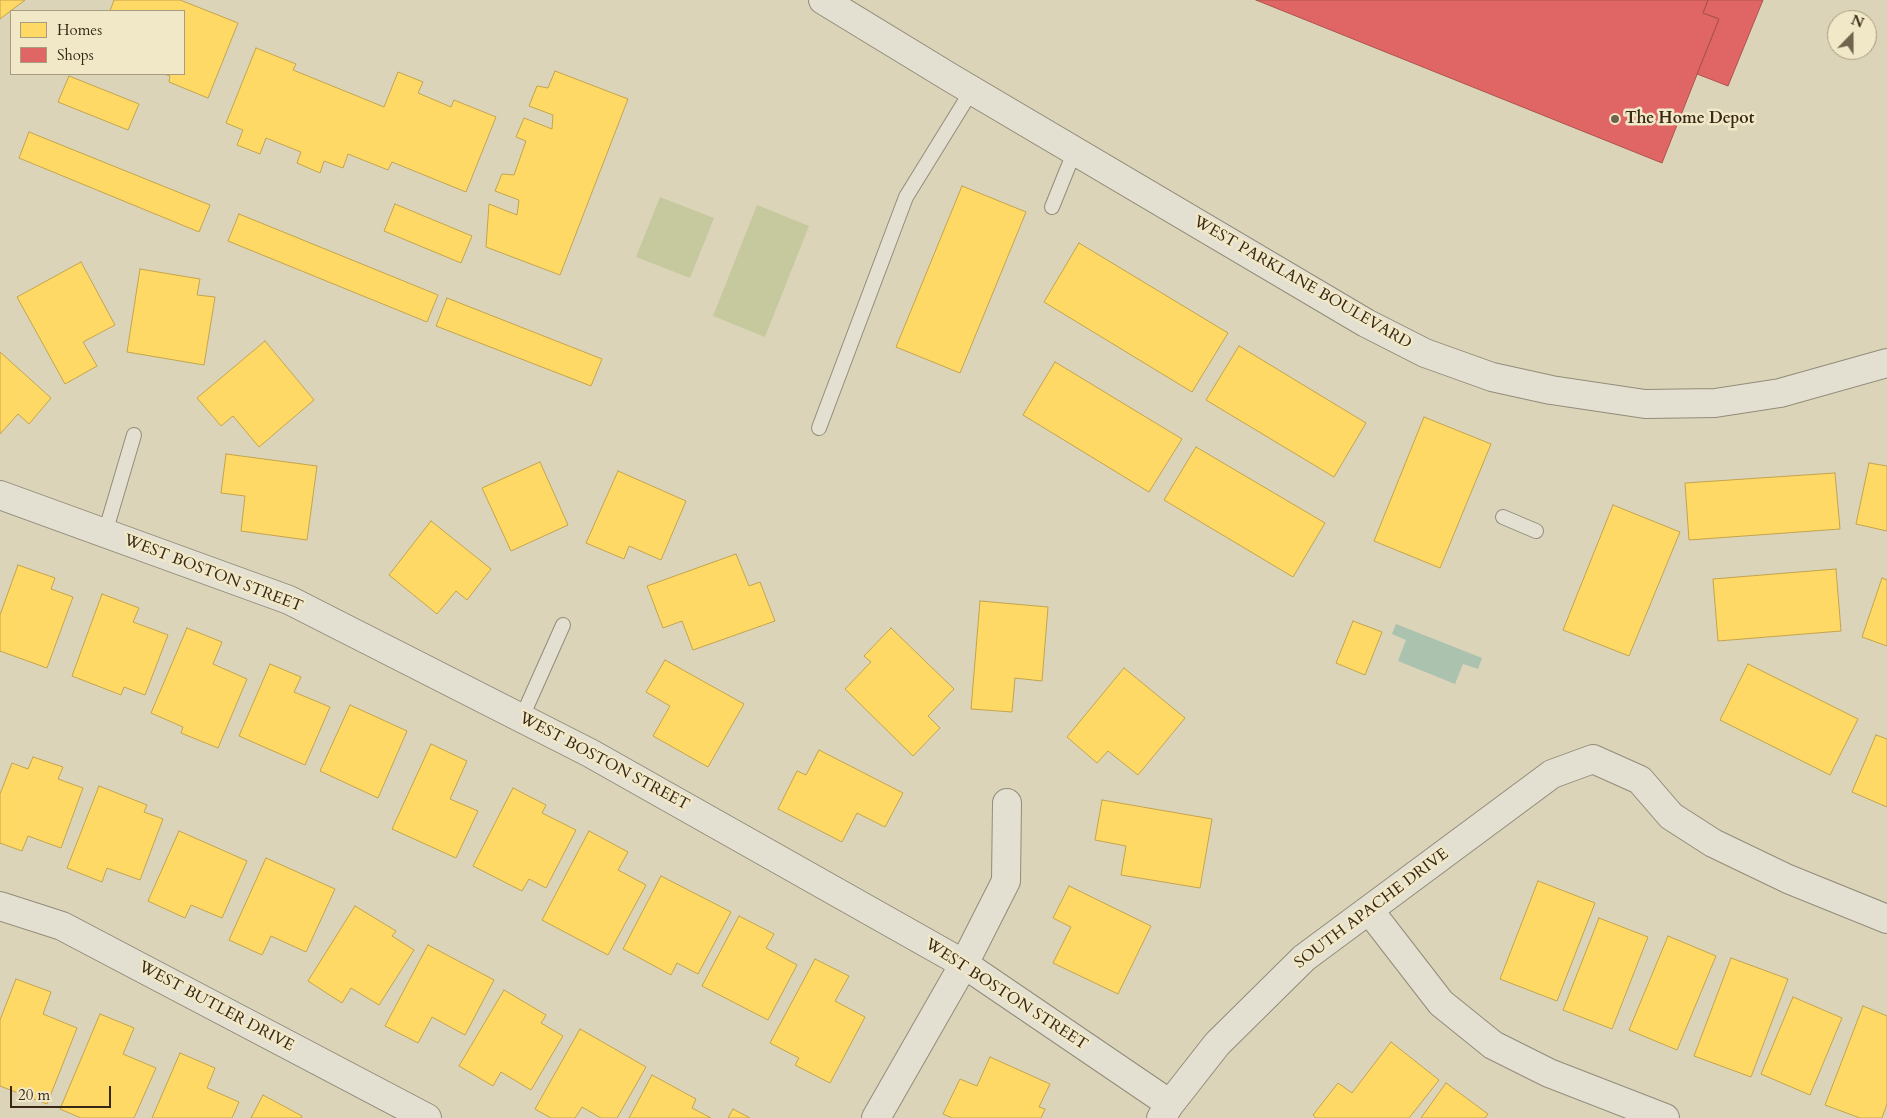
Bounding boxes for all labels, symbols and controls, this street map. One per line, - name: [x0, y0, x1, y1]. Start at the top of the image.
- legend: [10, 10, 185, 75]
- north arrow: [1827, 10, 1877, 60]
- text: N: [1848, 10, 1867, 33]
- text: Homes: [57, 20, 102, 40]
- text: Shops: [57, 45, 94, 65]
- place label: The Home Depot: [1625, 109, 1754, 129]
- marker: The Home Depot: [1609, 113, 1621, 125]
- street label: WEST PARKLANE BOULEVARD: [1189, 212, 1415, 354]
- street label: WEST BOSTON STREET: [121, 531, 305, 617]
- street label: WEST BOSTON STREET: [516, 709, 692, 815]
- street label: SOUTH APACHE DRIVE: [1291, 845, 1453, 973]
- street label: WEST BOSTON STREET: [921, 935, 1091, 1055]
- street label: WEST BUTLER DRIVE: [135, 958, 297, 1056]
- scale bar: [12, 1076, 114, 1108]
- text: 20 m: [18, 1085, 50, 1105]

